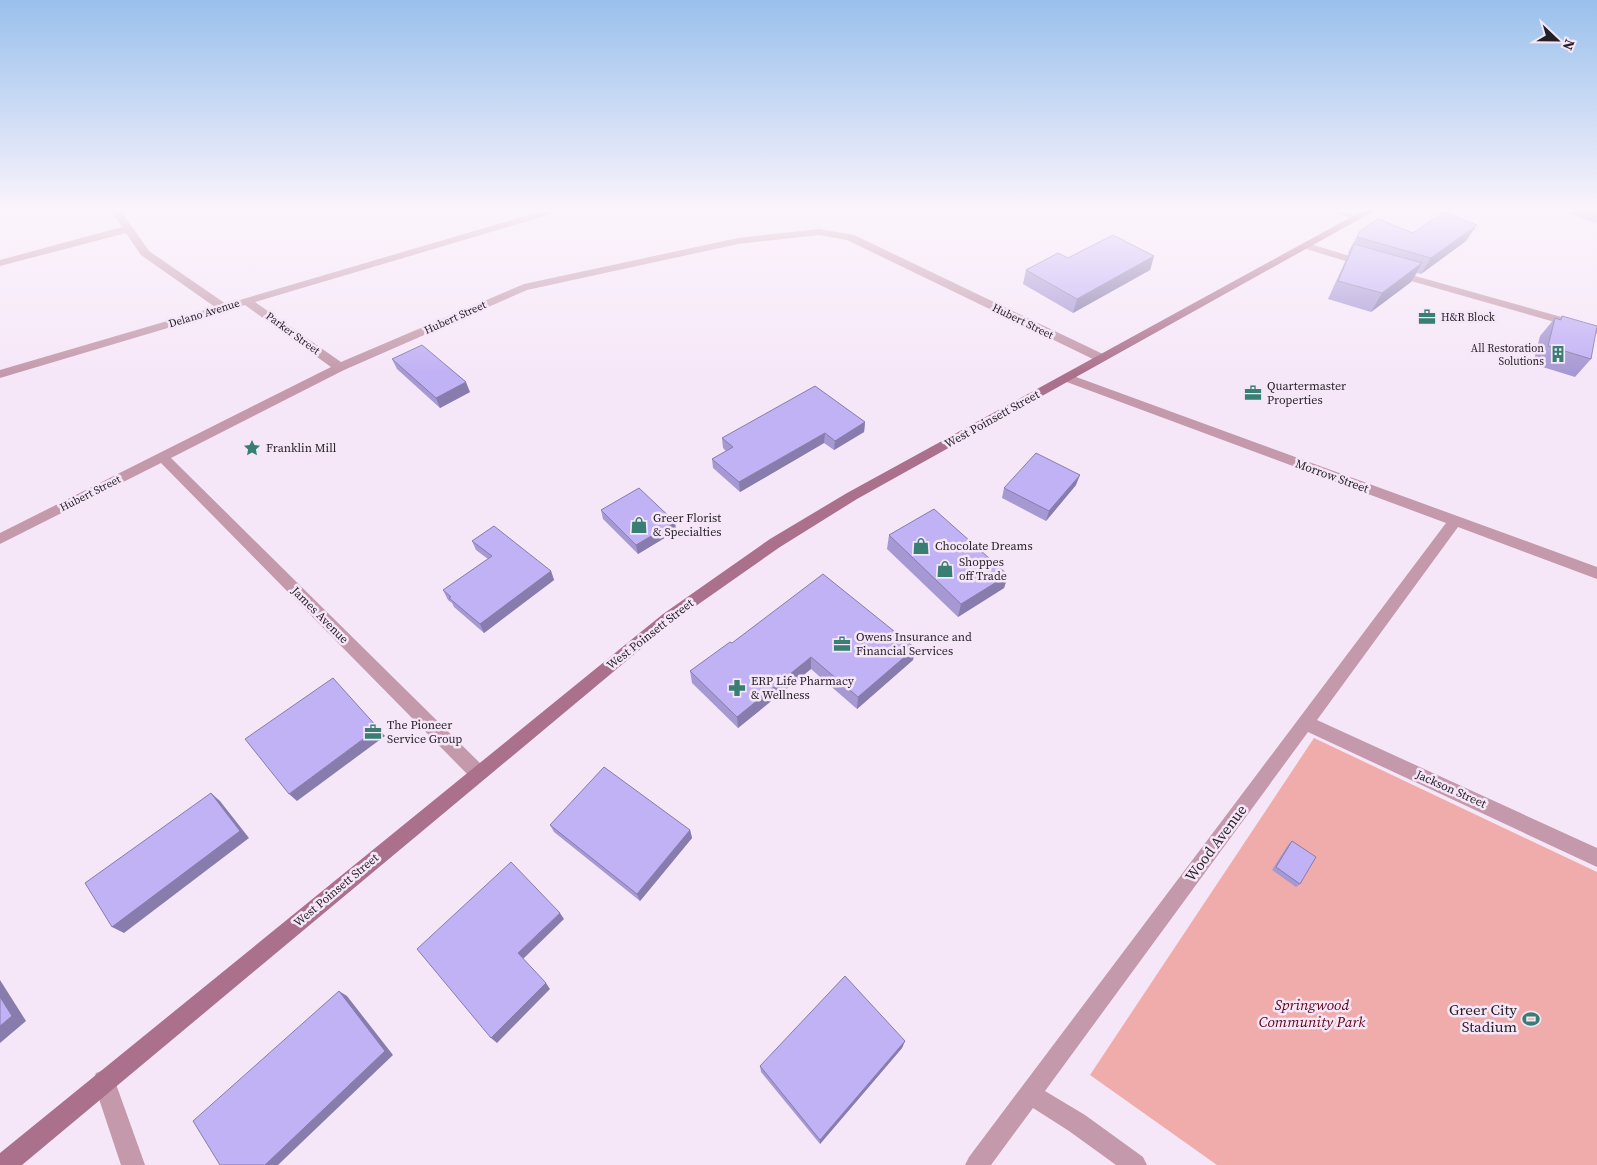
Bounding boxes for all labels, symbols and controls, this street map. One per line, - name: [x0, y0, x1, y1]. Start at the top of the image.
- north arrow: [1532, 15, 1582, 65]
- text: N: [1558, 36, 1580, 53]
- street label: Delano Avenue: [167, 295, 242, 331]
- street label: Hubert Street: [422, 297, 489, 338]
- street label: Hubert Street: [990, 300, 1056, 343]
- office icon: H&R Block: [1417, 307, 1437, 327]
- street label: Parker Street: [263, 309, 323, 358]
- place label: H&R Block: [1441, 310, 1496, 325]
- place label: All Restoration Solutions: [1471, 341, 1544, 369]
- building icon: All Restoration Solutions: [1548, 344, 1568, 364]
- place label: Quartermaster Properties: [1267, 378, 1346, 408]
- office icon: Quartermaster Properties: [1243, 383, 1263, 403]
- street label: West Poinsett Street: [942, 386, 1042, 452]
- place icon: Franklin Mill: [242, 438, 262, 458]
- place label: Franklin Mill: [266, 440, 337, 456]
- street label: Morrow Street: [1293, 455, 1371, 497]
- street label: Hubert Street: [57, 472, 124, 515]
- place label: Greer Florist & Specialties: [653, 510, 722, 540]
- shop icon: Greer Florist & Specialties: [629, 515, 649, 535]
- shop icon: Chocolate Dreams: [911, 536, 931, 556]
- place label: Chocolate Dreams: [935, 538, 1033, 554]
- place label: Shoppes off Trade: [959, 554, 1007, 584]
- shop icon: Shoppes off Trade: [935, 559, 955, 579]
- street label: James Avenue: [287, 582, 352, 647]
- street label: West Poinsett Street: [603, 595, 697, 673]
- place label: Owens Insurance and Financial Services: [856, 629, 972, 659]
- office icon: Owens Insurance and Financial Services: [832, 634, 852, 654]
- place label: ERP Life Pharmacy & Wellness: [751, 673, 855, 703]
- pharmacy icon: ERP Life Pharmacy & Wellness: [727, 678, 747, 698]
- place label: The Pioneer Service Group: [387, 717, 462, 747]
- office icon: The Pioneer Service Group: [363, 722, 383, 742]
- street label: Jackson Street: [1412, 766, 1489, 812]
- street label: Wood Avenue: [1180, 800, 1252, 885]
- street label: West Poinsett Street: [290, 850, 382, 930]
- park label: Springwood Community Park: [1259, 994, 1366, 1032]
- place label: Greer City Stadium: [1449, 999, 1517, 1037]
- sports icon: Greer City Stadium: [1521, 1009, 1541, 1029]

